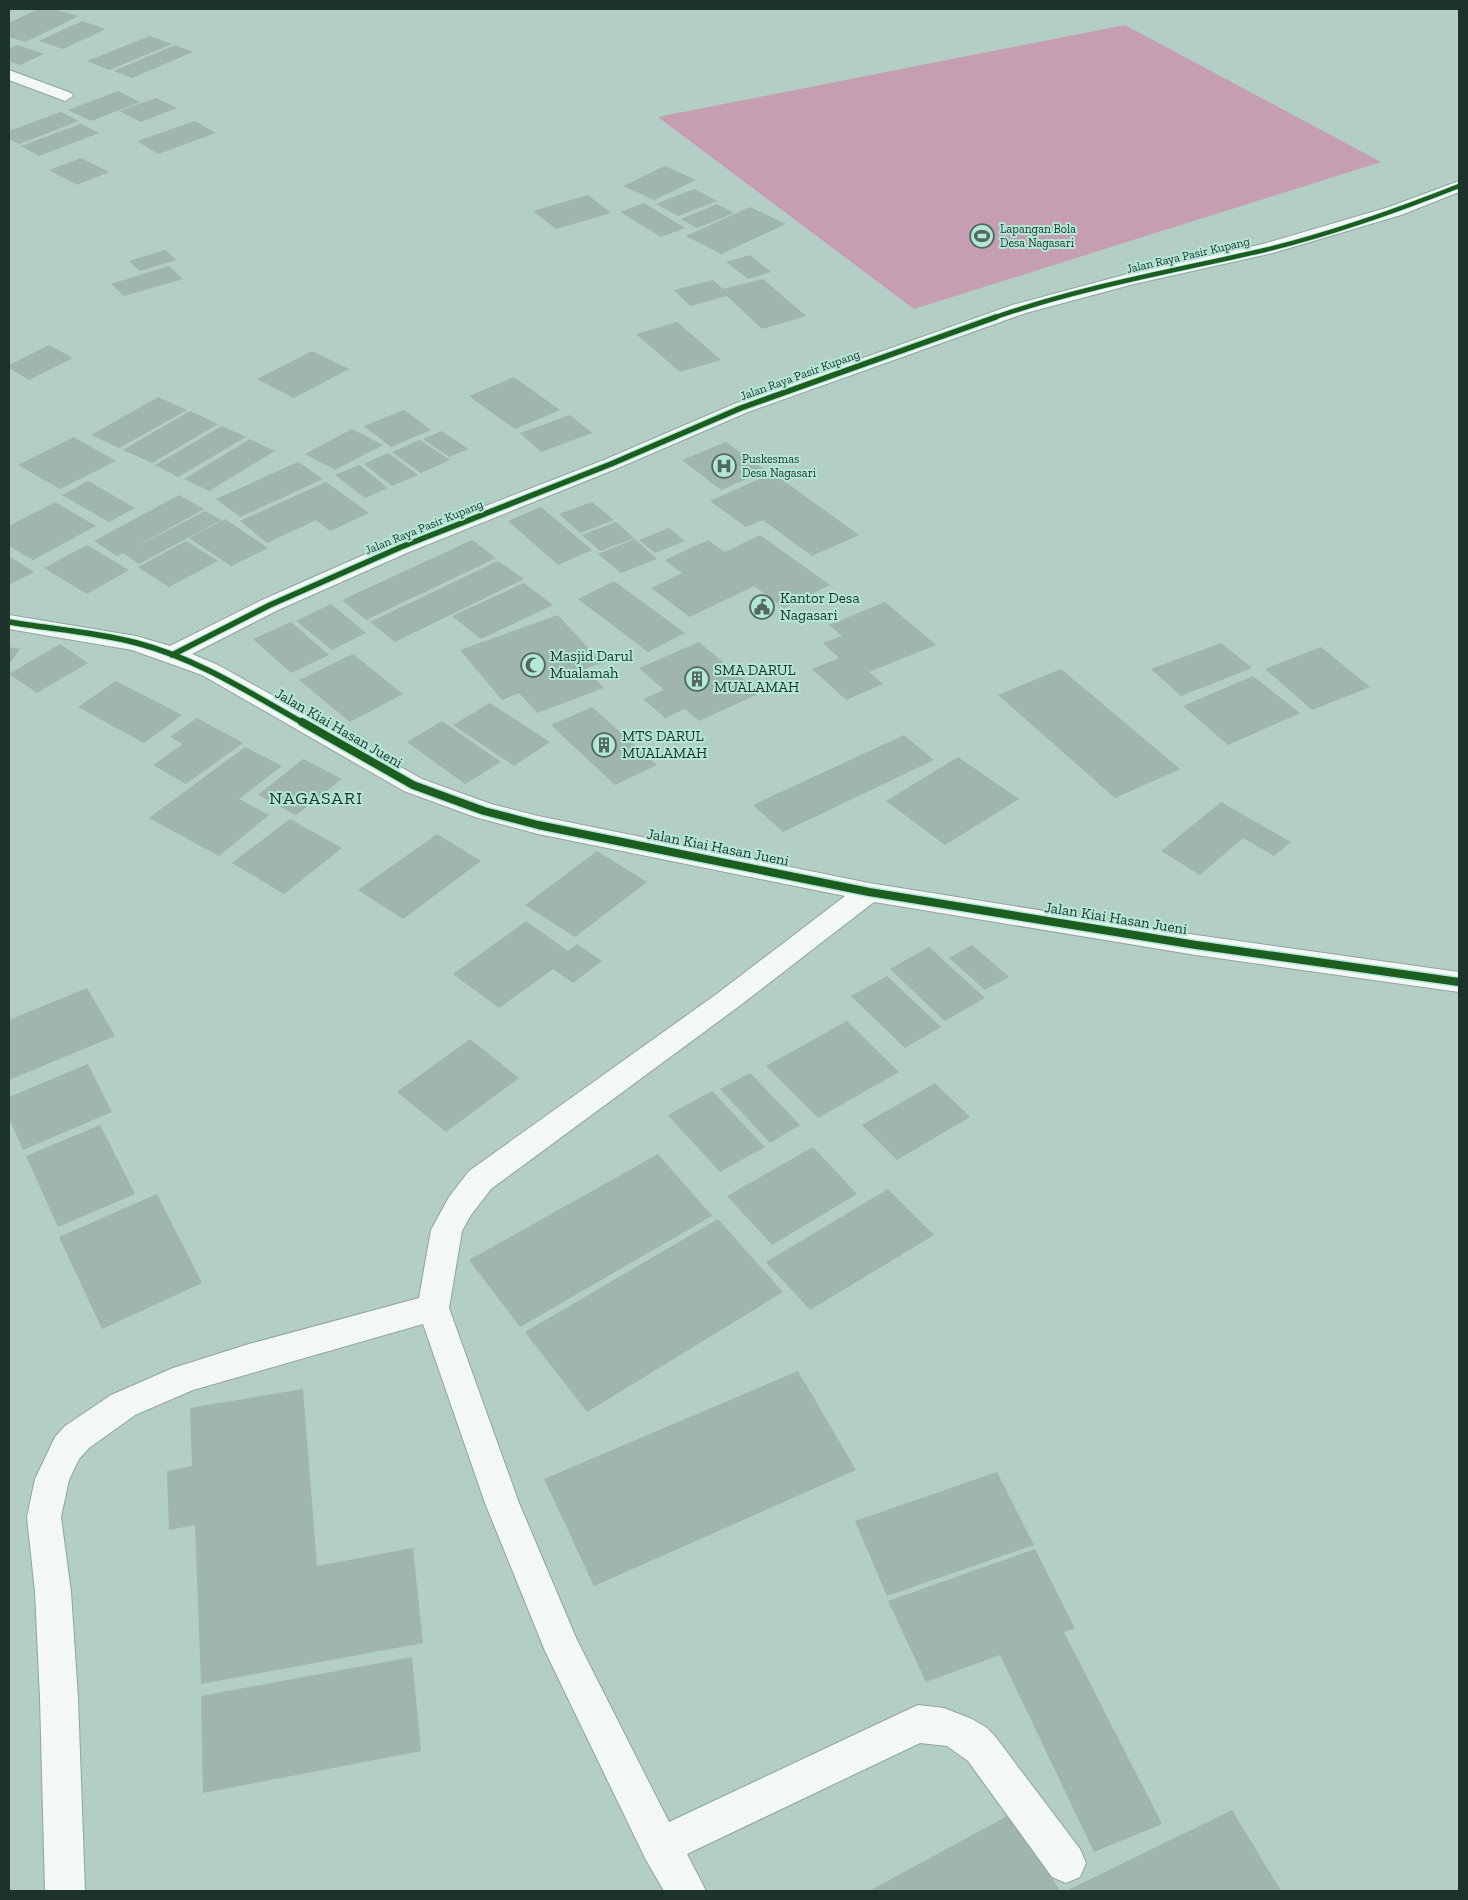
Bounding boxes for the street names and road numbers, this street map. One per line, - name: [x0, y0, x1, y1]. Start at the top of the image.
- street label: Jalan Raya Pasir Kupang: [1125, 234, 1251, 276]
- street label: Jalan Raya Pasir Kupang: [738, 347, 862, 403]
- street label: Jalan Raya Pasir Kupang: [363, 497, 485, 557]
- street label: Jalan Kiai Hasan Jueni: [272, 684, 406, 772]
- street label: Jalan Kiai Hasan Jueni: [645, 824, 791, 870]
- street label: Jalan Kiai Hasan Jueni: [1043, 898, 1189, 938]

